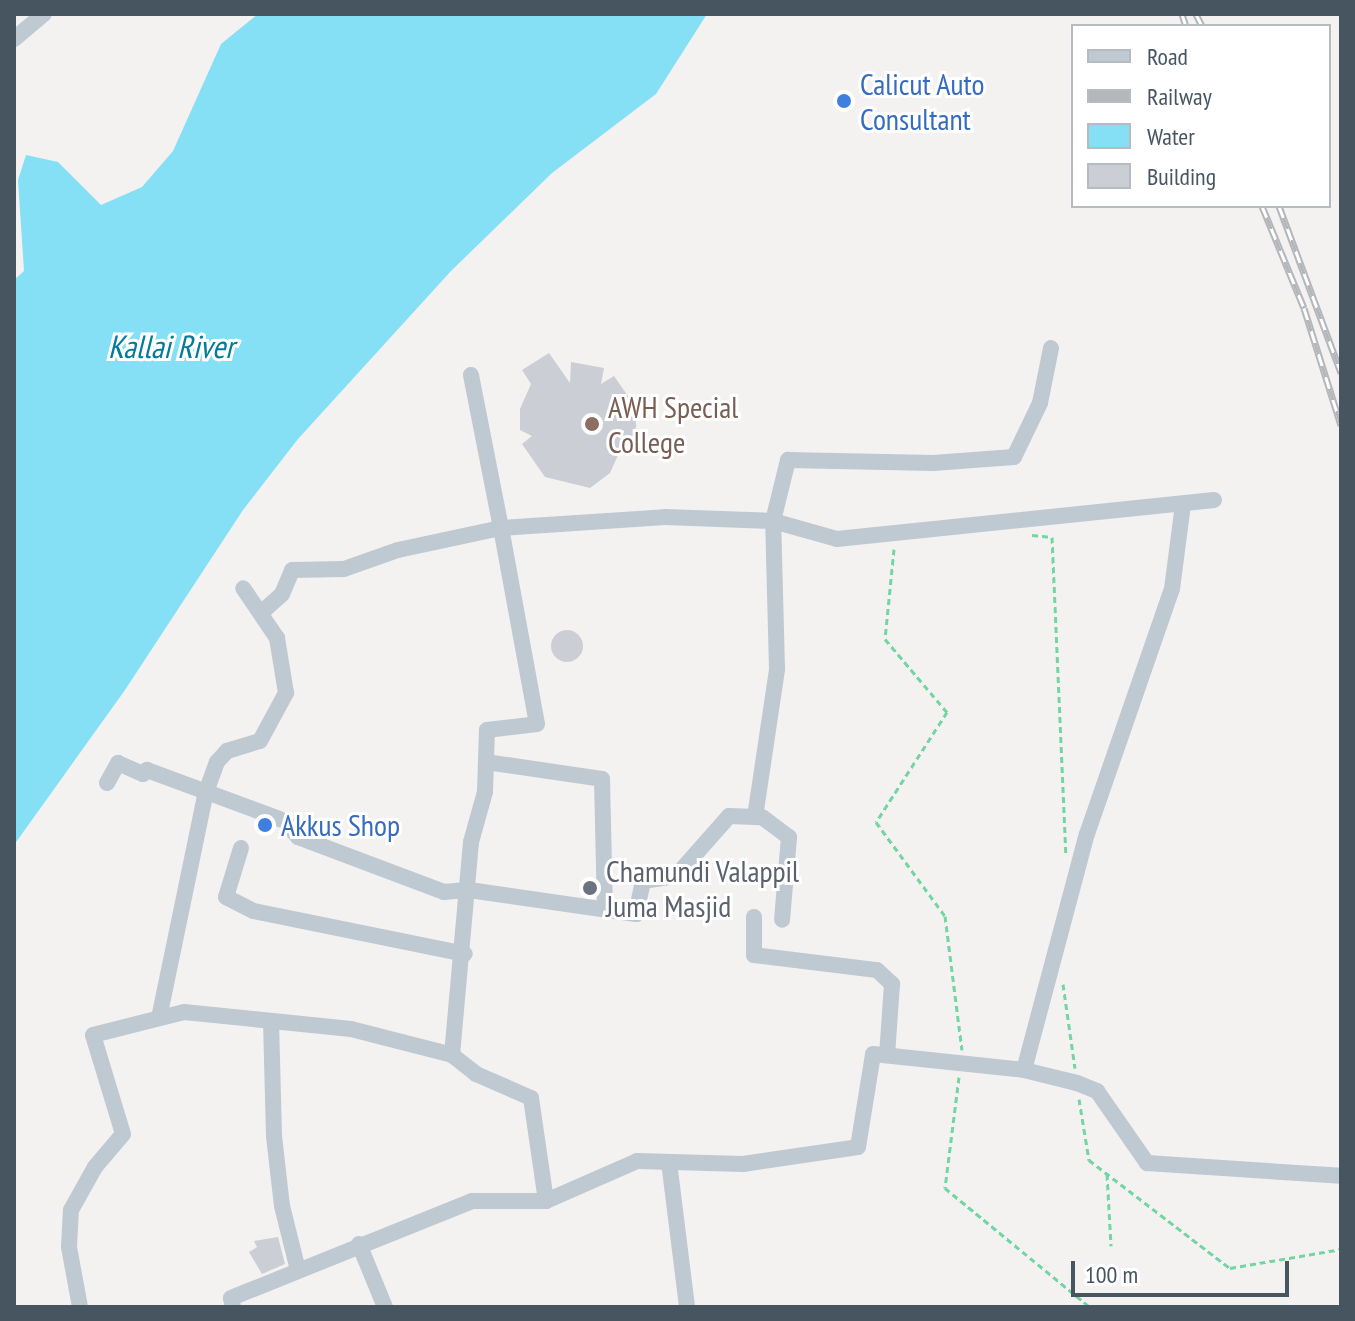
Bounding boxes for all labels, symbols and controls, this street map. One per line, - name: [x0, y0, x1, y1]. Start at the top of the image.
- legend: [1071, 24, 1331, 208]
- text: Road: [1147, 41, 1188, 72]
- place label: Calicut Auto Consultant: [860, 66, 985, 136]
- text: Railway: [1147, 81, 1212, 112]
- marker: Calicut Auto Consultant: [835, 92, 853, 110]
- text: Water: [1147, 121, 1195, 152]
- text: Building: [1147, 161, 1216, 192]
- water label: Kallai River: [108, 327, 234, 365]
- place label: AWH Special College: [608, 389, 738, 460]
- marker: AWH Special College: [583, 415, 601, 433]
- place label: Akkus Shop: [281, 807, 400, 843]
- marker: Akkus Shop: [256, 816, 274, 834]
- place label: Chamundi Valappil Juma Masjid: [606, 853, 800, 924]
- marker: Chamundi Valappil Juma Masjid: [581, 879, 599, 897]
- scale bar: [1075, 1245, 1293, 1295]
- text: 100 m: [1085, 1259, 1138, 1290]

